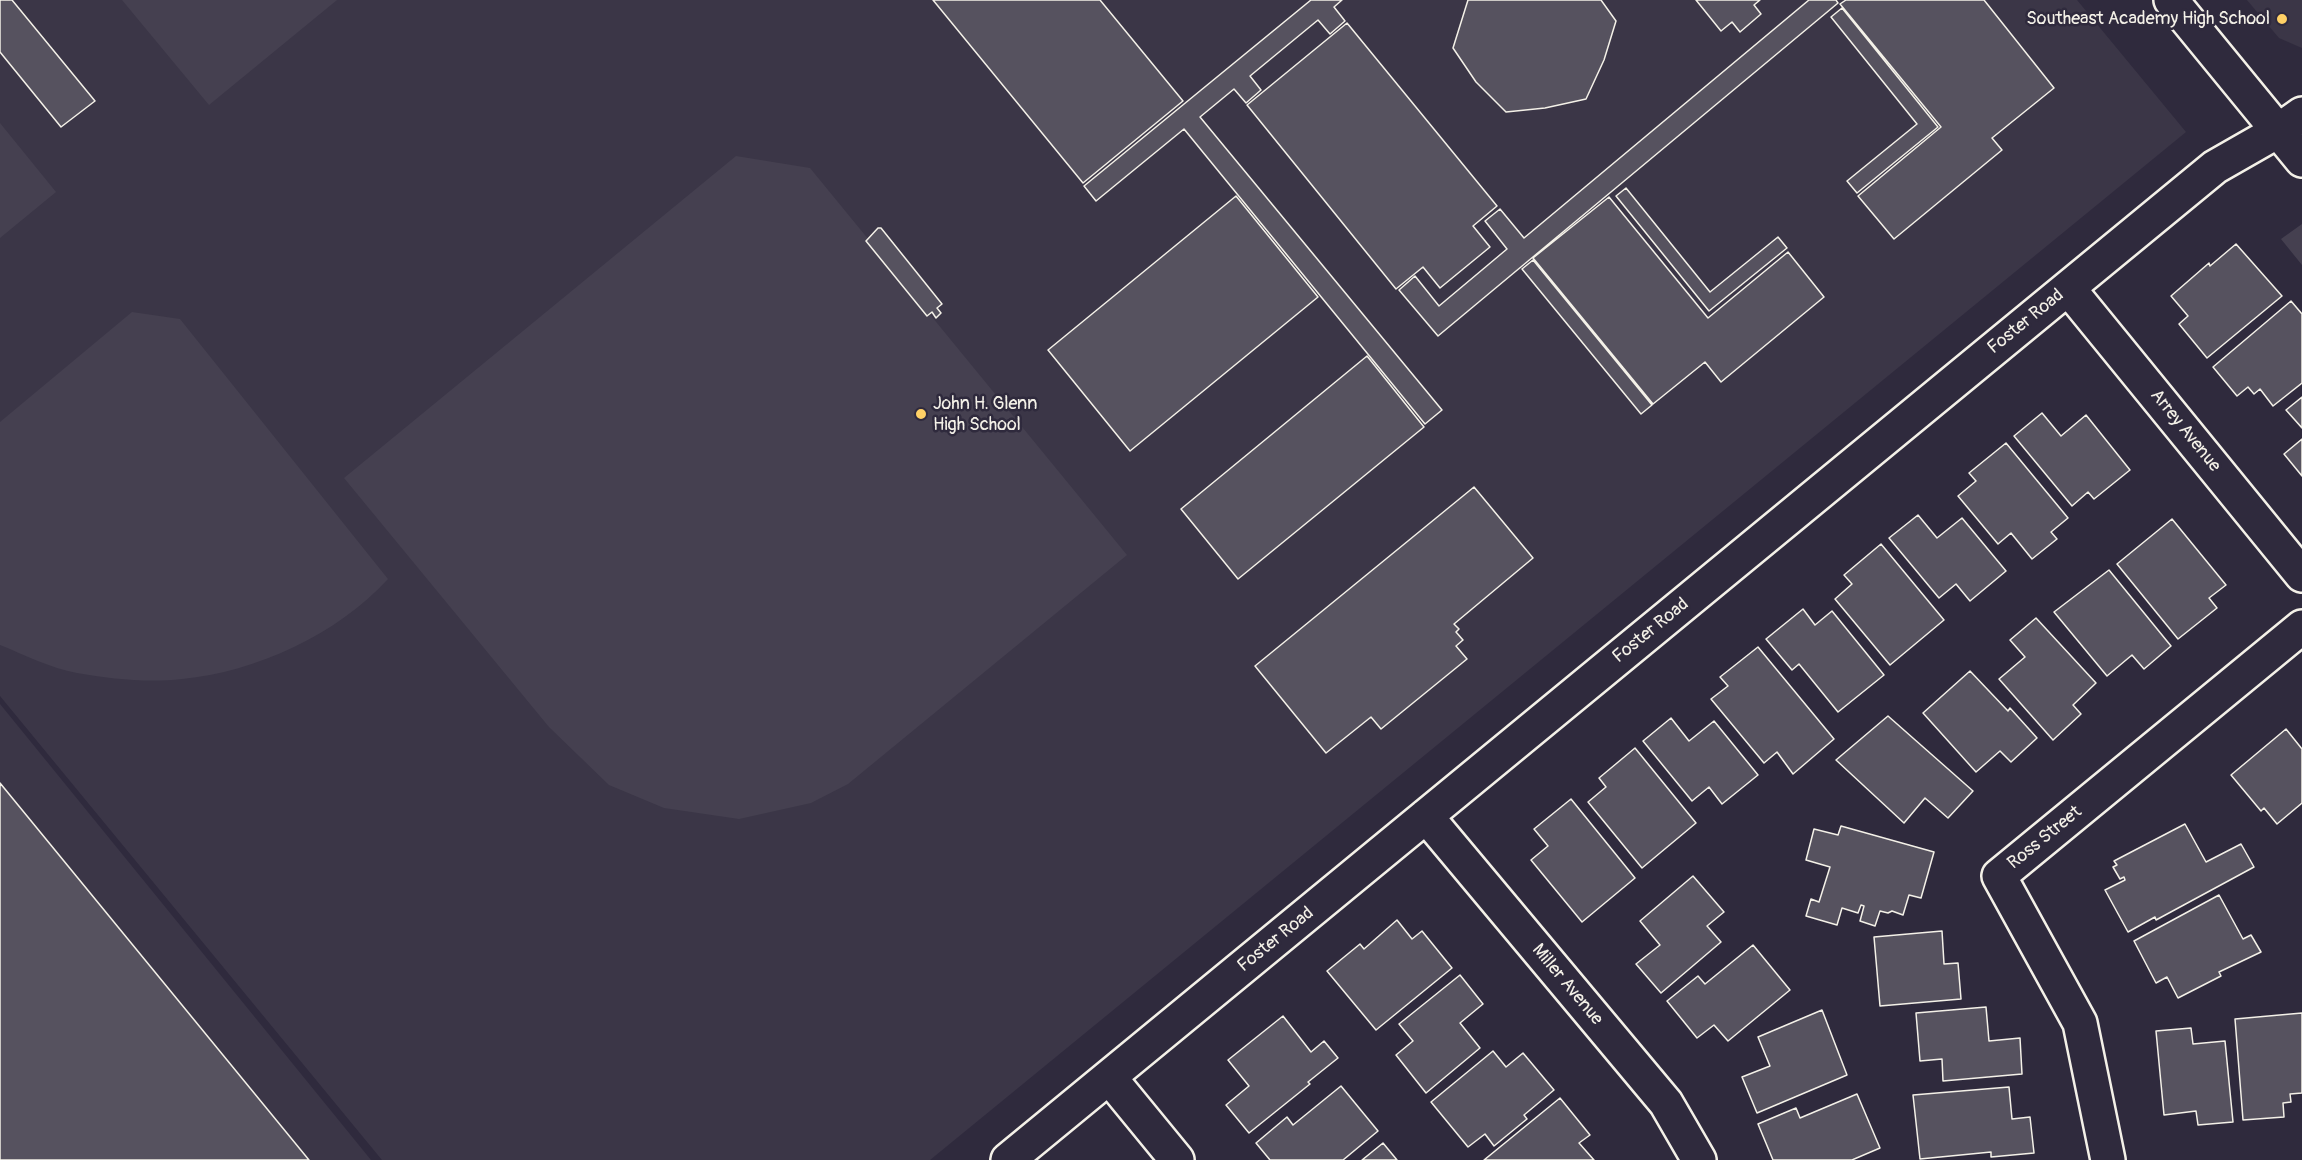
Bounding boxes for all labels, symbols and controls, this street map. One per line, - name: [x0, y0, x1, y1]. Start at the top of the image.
- place label: Southeast Academy High School: [2026, 8, 2270, 30]
- marker: Southeast Academy High School: [2275, 12, 2289, 26]
- street label: Foster Road: [1984, 285, 2068, 359]
- street label: Arrey Avenue: [2145, 385, 2225, 477]
- place label: John H. Glenn High School: [933, 393, 1037, 436]
- marker: John H. Glenn High School: [914, 407, 928, 421]
- street label: Foster Road: [1609, 594, 1693, 668]
- street label: Ross Street: [2004, 802, 2086, 874]
- street label: Foster Road: [1234, 903, 1318, 977]
- street label: Miller Avenue: [1527, 940, 1607, 1030]

